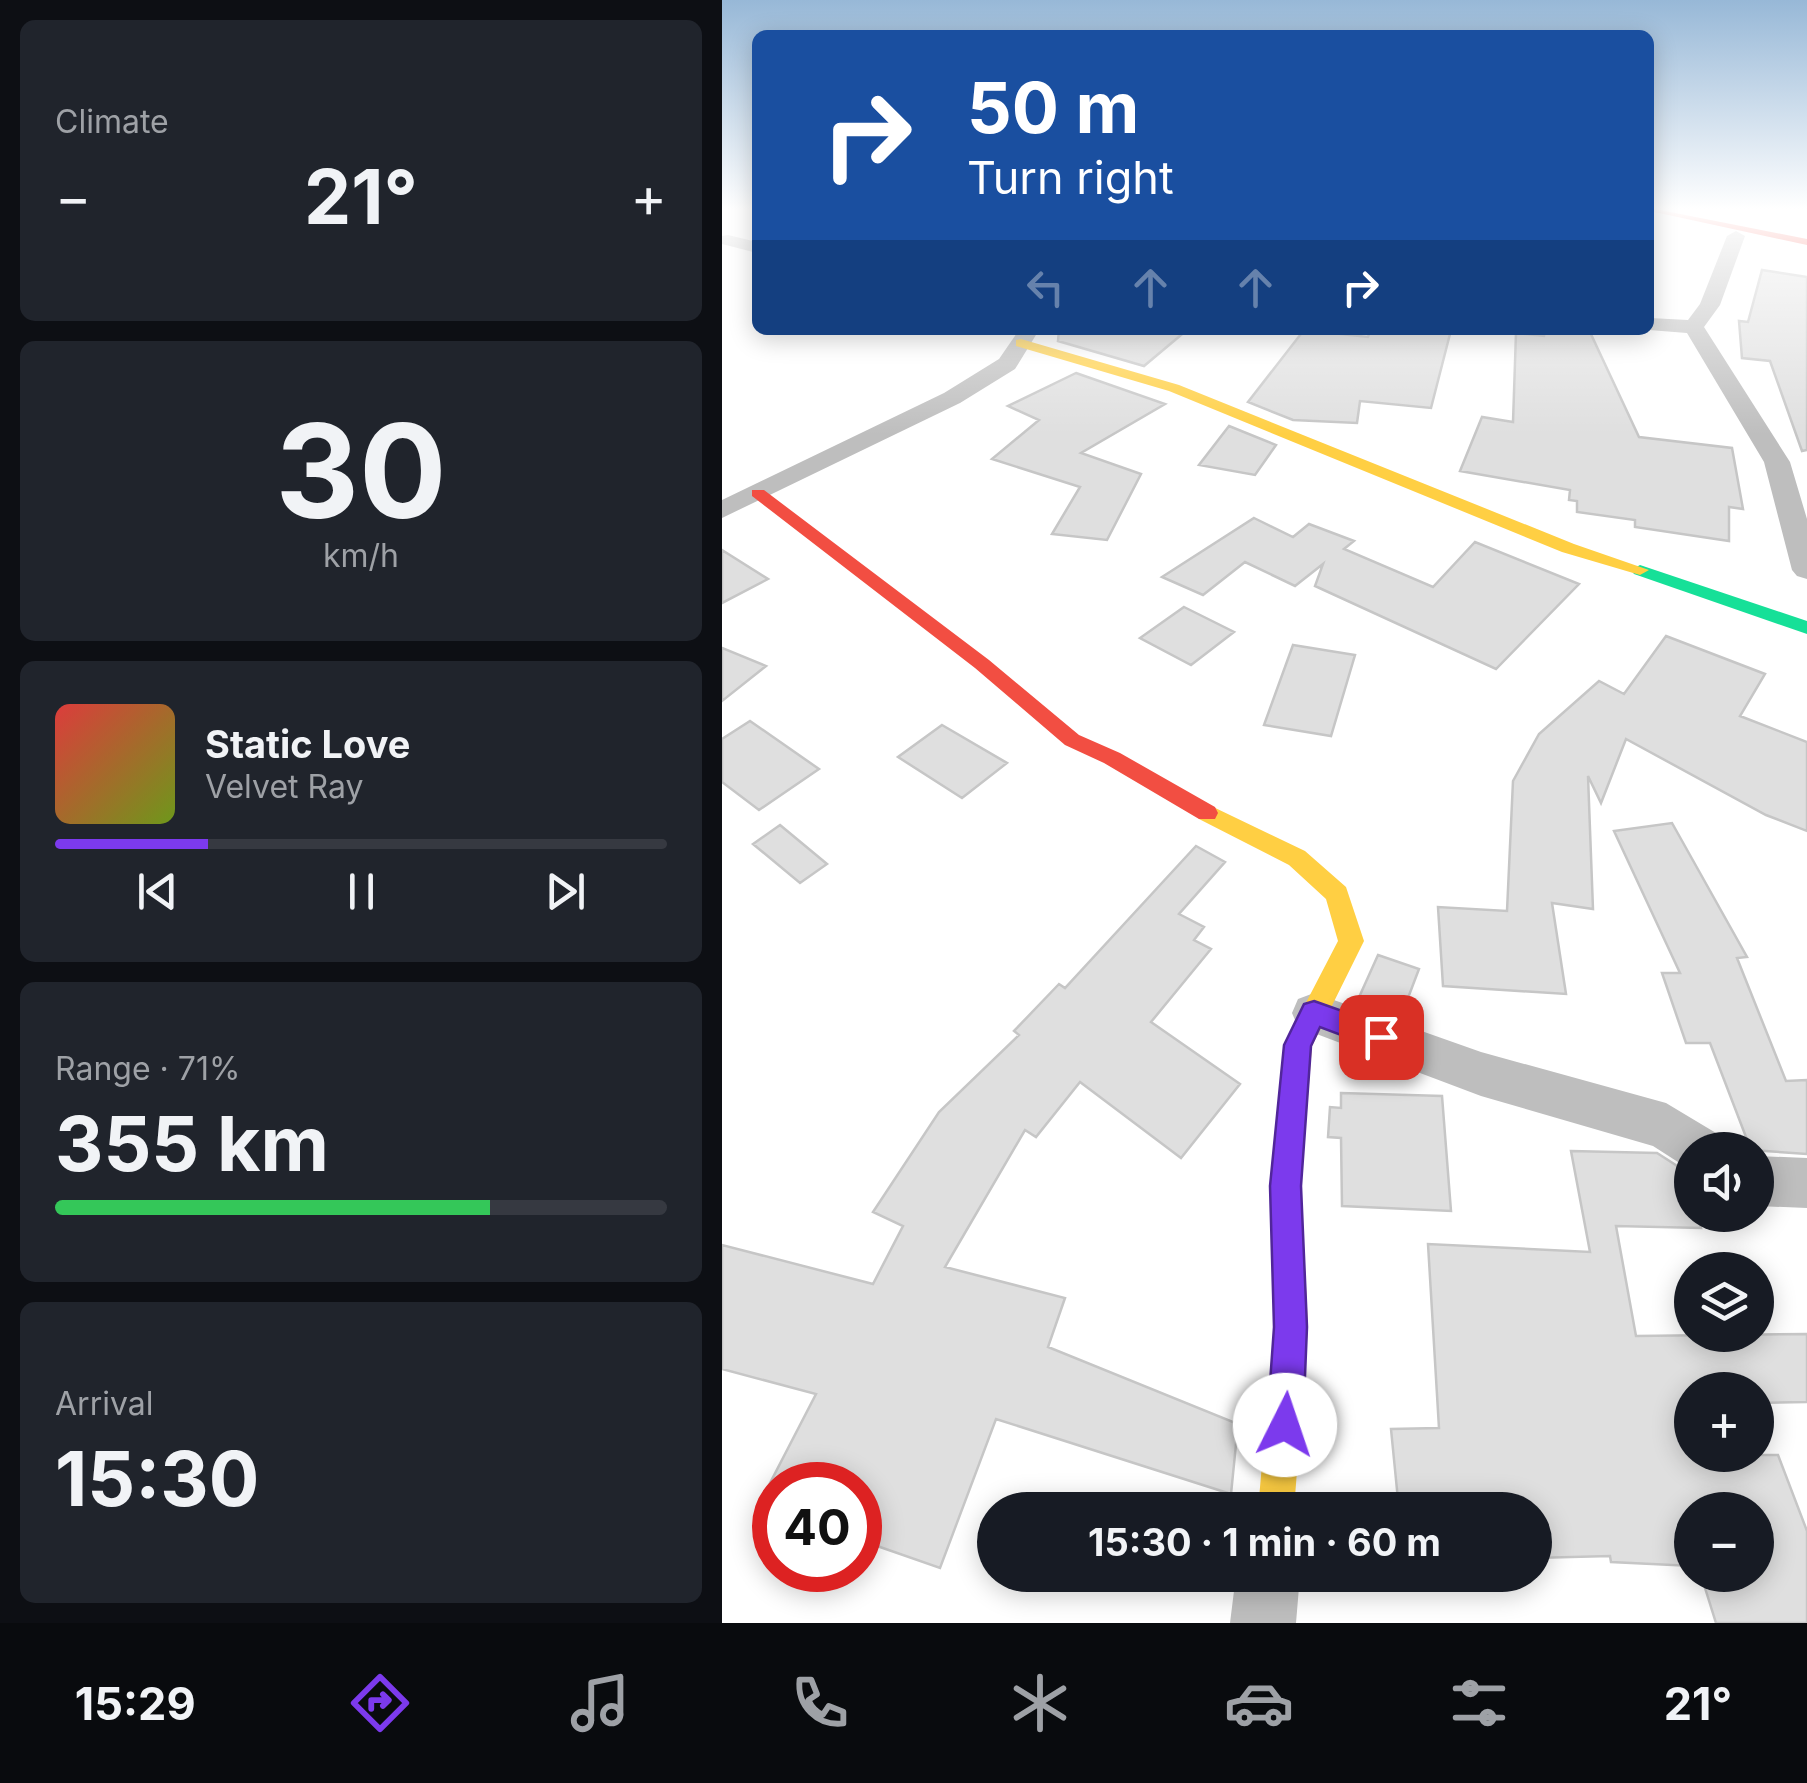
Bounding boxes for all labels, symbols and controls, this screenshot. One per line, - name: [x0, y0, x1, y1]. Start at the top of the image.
- text: 50 m: [967, 65, 1139, 150]
- icon: right: [802, 70, 932, 200]
- text: Climate: [55, 102, 169, 141]
- text: Turn right: [967, 150, 1174, 205]
- text: 21°: [304, 151, 418, 242]
- text: −: [55, 164, 91, 230]
- text: +: [631, 164, 667, 230]
- icon: left: [1018, 260, 1073, 315]
- icon: ahead: [1123, 260, 1178, 315]
- icon: ahead: [1228, 260, 1283, 315]
- icon: right: [1333, 260, 1388, 315]
- text: 30: [275, 392, 447, 549]
- text: km/h: [323, 536, 399, 575]
- text: Static Love: [205, 721, 410, 767]
- text: Velvet Ray: [205, 767, 363, 806]
- icon: previous: [130, 864, 185, 919]
- icon: pause: [334, 864, 389, 919]
- icon: next: [538, 864, 593, 919]
- pin: [1339, 995, 1424, 1080]
- icon: arrive: [1354, 1010, 1409, 1065]
- text: Range · 71%: [55, 1049, 240, 1088]
- text: 355 km: [55, 1098, 329, 1189]
- map controls: [1674, 1132, 1774, 1592]
- button: sound: [1674, 1132, 1774, 1232]
- button: layers: [1674, 1252, 1774, 1352]
- button: +: [1674, 1372, 1774, 1472]
- position arrow: [1233, 1373, 1337, 1477]
- text: Arrival: [55, 1384, 153, 1423]
- text: 15:30: [55, 1433, 259, 1524]
- speed limit sign: 40: [752, 1462, 882, 1592]
- button: −: [1674, 1492, 1774, 1592]
- text: 15:30 · 1 min · 60 m: [1088, 1519, 1441, 1565]
- icon: directions: [345, 1668, 415, 1738]
- icon: music: [565, 1668, 635, 1738]
- icon: phone: [785, 1668, 855, 1738]
- icon: climate: [1005, 1668, 1075, 1738]
- icon: car: [1224, 1668, 1294, 1738]
- icon: filters: [1444, 1668, 1514, 1738]
- text: 15:29: [75, 1676, 196, 1731]
- text: 21°: [1664, 1676, 1732, 1731]

